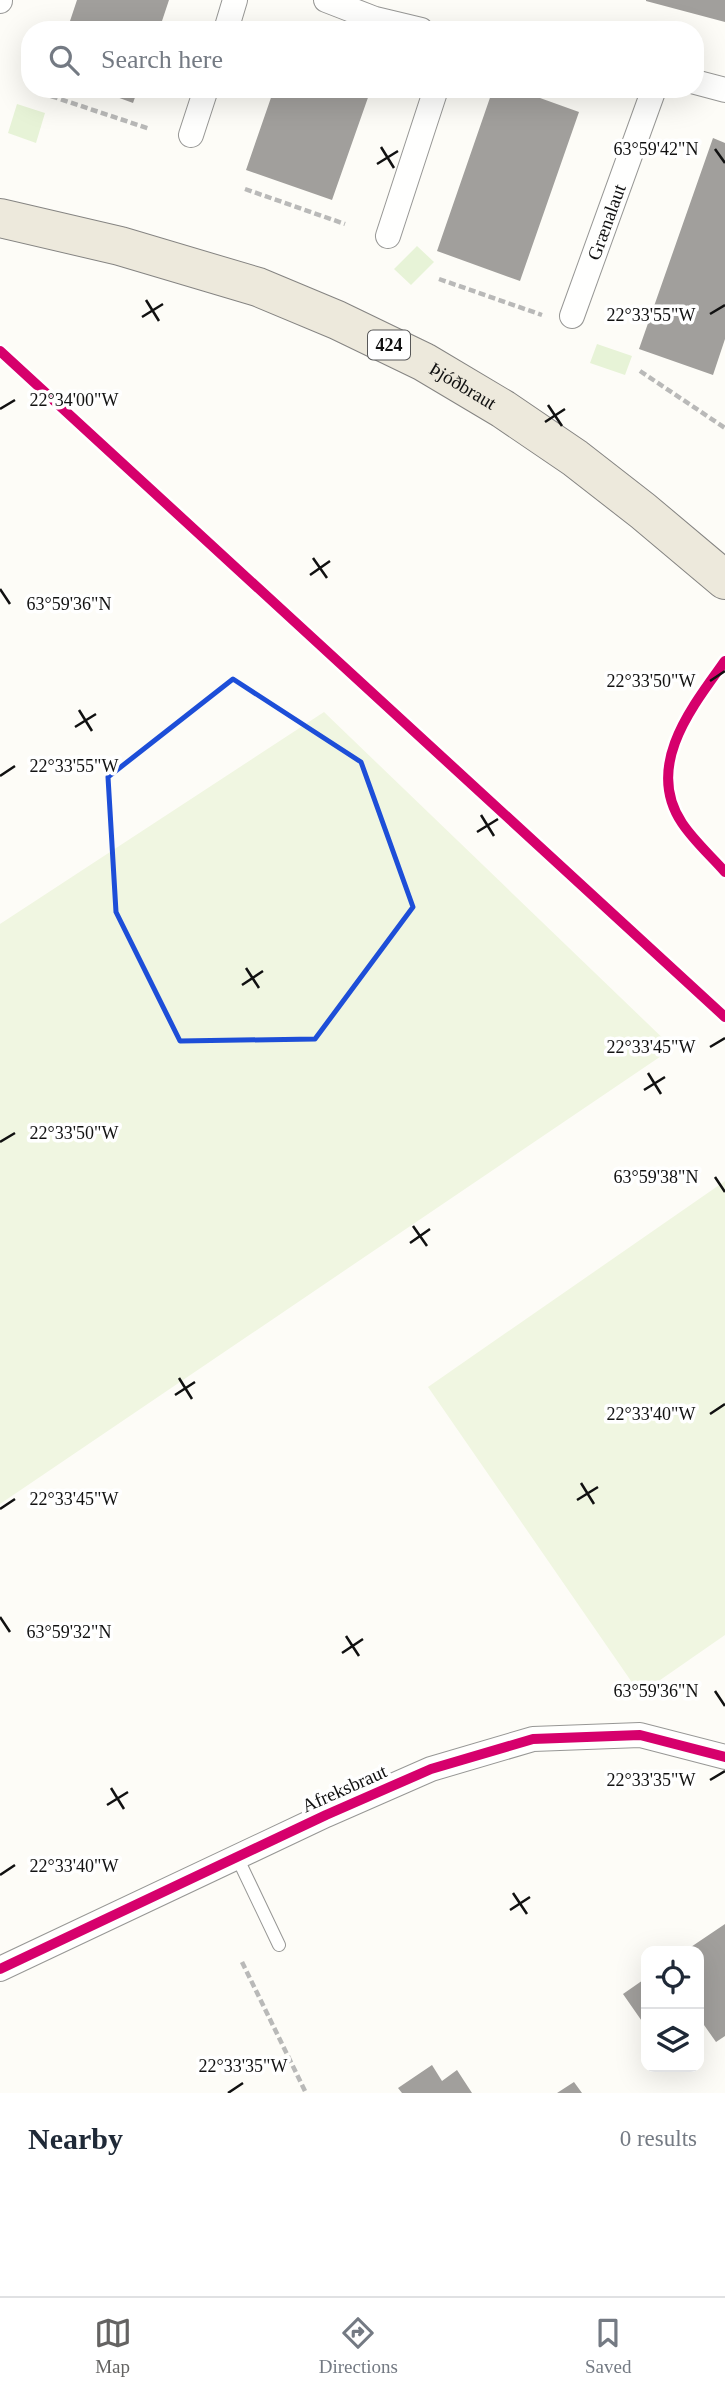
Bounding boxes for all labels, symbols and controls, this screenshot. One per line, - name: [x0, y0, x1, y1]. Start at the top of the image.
- search box: [21, 21, 704, 98]
- icon: search: [45, 41, 83, 79]
- text: Search here: [101, 45, 223, 74]
- text: 63°59'42"N: [614, 139, 698, 159]
- street label: Grænalaut: [583, 181, 630, 263]
- text: 22°33'55"W: [607, 305, 695, 325]
- road number: 424: [368, 330, 410, 360]
- street label: Þjóðbraut: [426, 358, 501, 414]
- text: 22°34'00"W: [30, 390, 118, 410]
- text: 63°59'36"N: [27, 594, 111, 614]
- text: 22°33'50"W: [607, 671, 695, 691]
- text: 22°33'55"W: [30, 756, 118, 776]
- text: 22°33'45"W: [607, 1037, 695, 1057]
- text: 22°33'50"W: [30, 1123, 118, 1143]
- text: 63°59'38"N: [614, 1167, 698, 1187]
- text: 22°33'40"W: [607, 1404, 695, 1424]
- text: 22°33'45"W: [30, 1489, 118, 1509]
- text: 63°59'32"N: [27, 1622, 111, 1642]
- text: 63°59'36"N: [614, 1681, 698, 1701]
- street label: Afreksbraut: [298, 1760, 391, 1817]
- text: 22°33'35"W: [607, 1770, 695, 1790]
- text: 22°33'40"W: [30, 1856, 118, 1876]
- map controls: [641, 1946, 704, 2072]
- button: locate: [641, 1946, 704, 2009]
- button: layers: [641, 2009, 704, 2072]
- text: 22°33'35"W: [199, 2056, 287, 2076]
- text: Nearby: [28, 2122, 123, 2155]
- text: 0 results: [620, 2126, 697, 2151]
- tab: Map: [94, 2314, 132, 2378]
- tab: Directions: [319, 2314, 398, 2378]
- tab: Saved: [585, 2314, 631, 2378]

